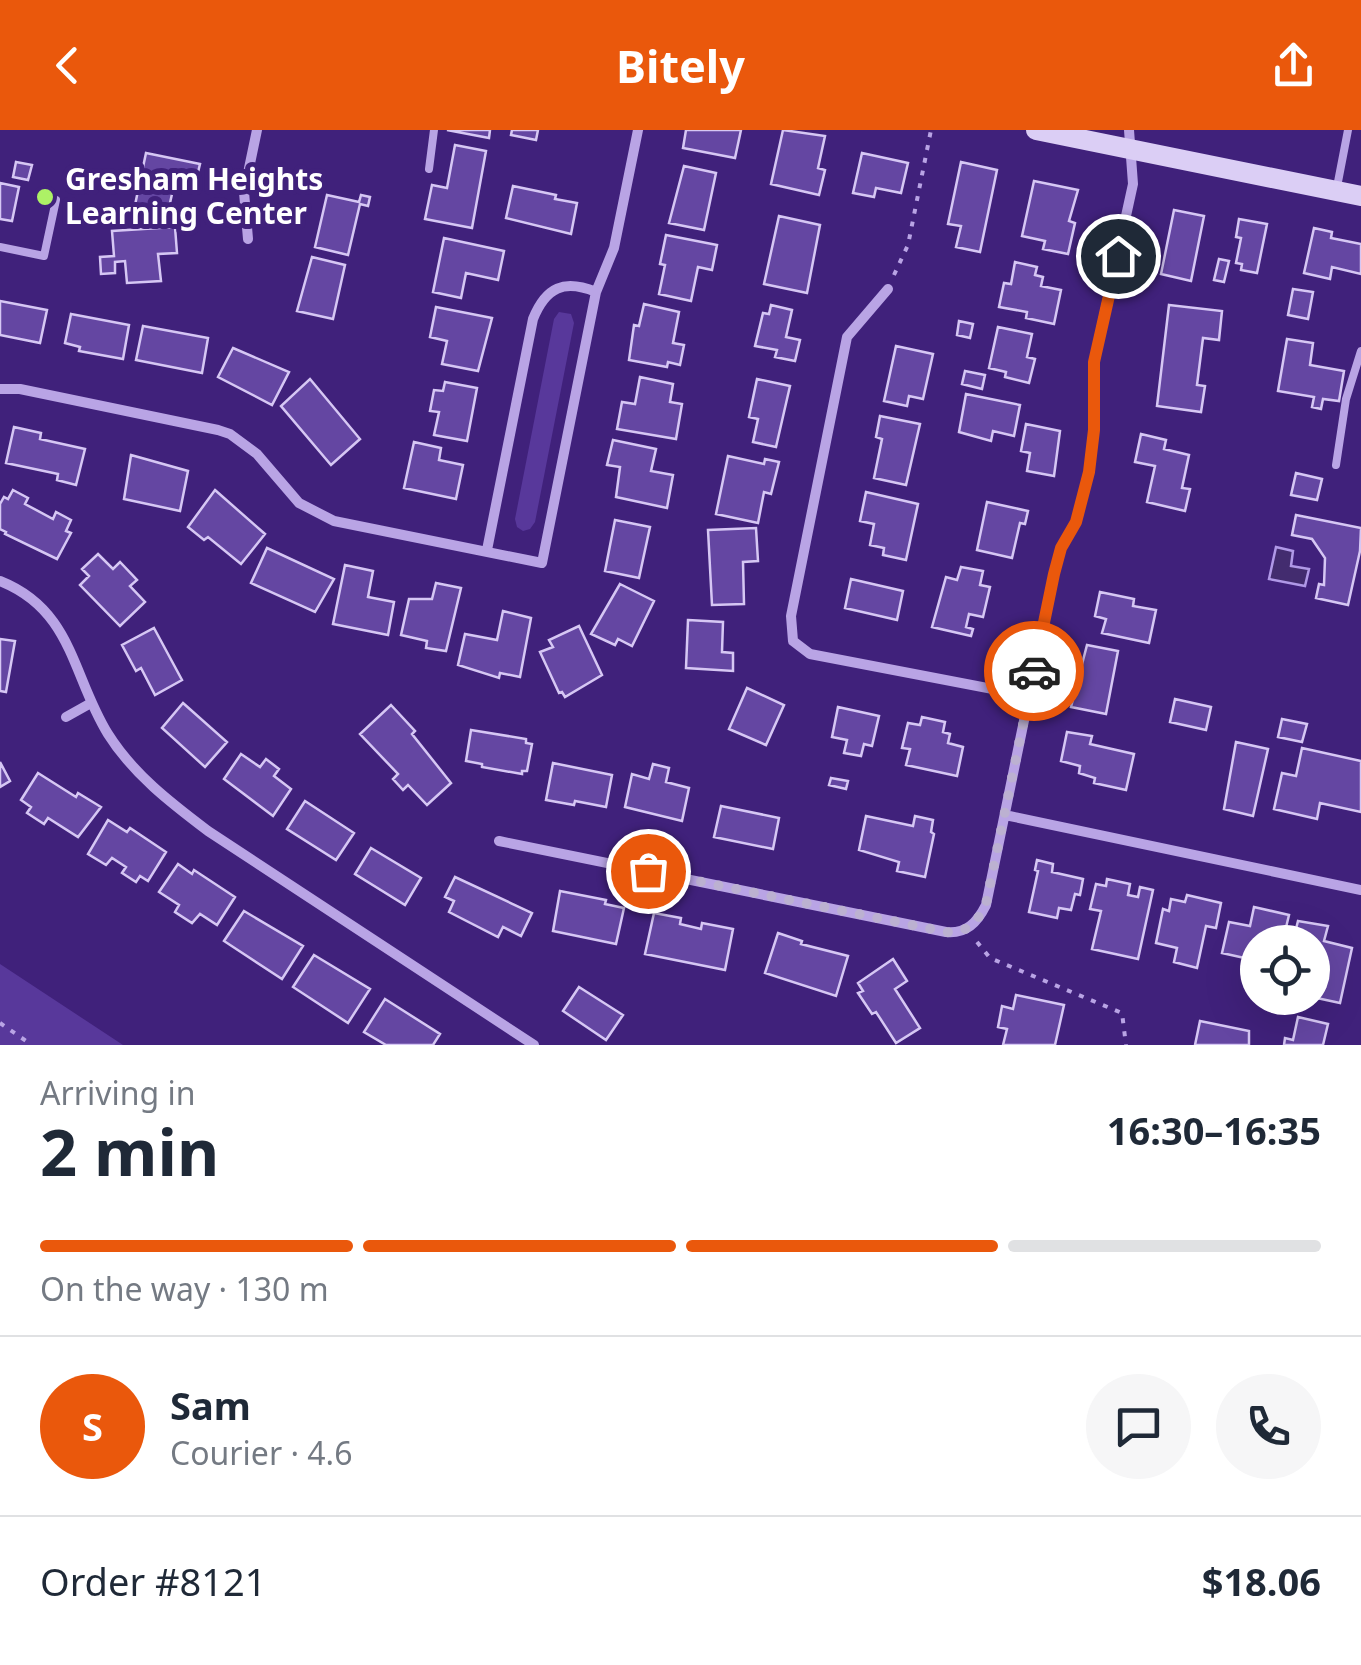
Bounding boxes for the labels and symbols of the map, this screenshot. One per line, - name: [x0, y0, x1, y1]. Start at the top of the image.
- place label: Gresham Heights Learning Center: [65, 158, 323, 233]
- marker: Gresham Heights Learning Center: [34, 186, 56, 208]
- pin: [1076, 214, 1161, 299]
- courier: [984, 621, 1084, 721]
- pin: [606, 829, 691, 914]

